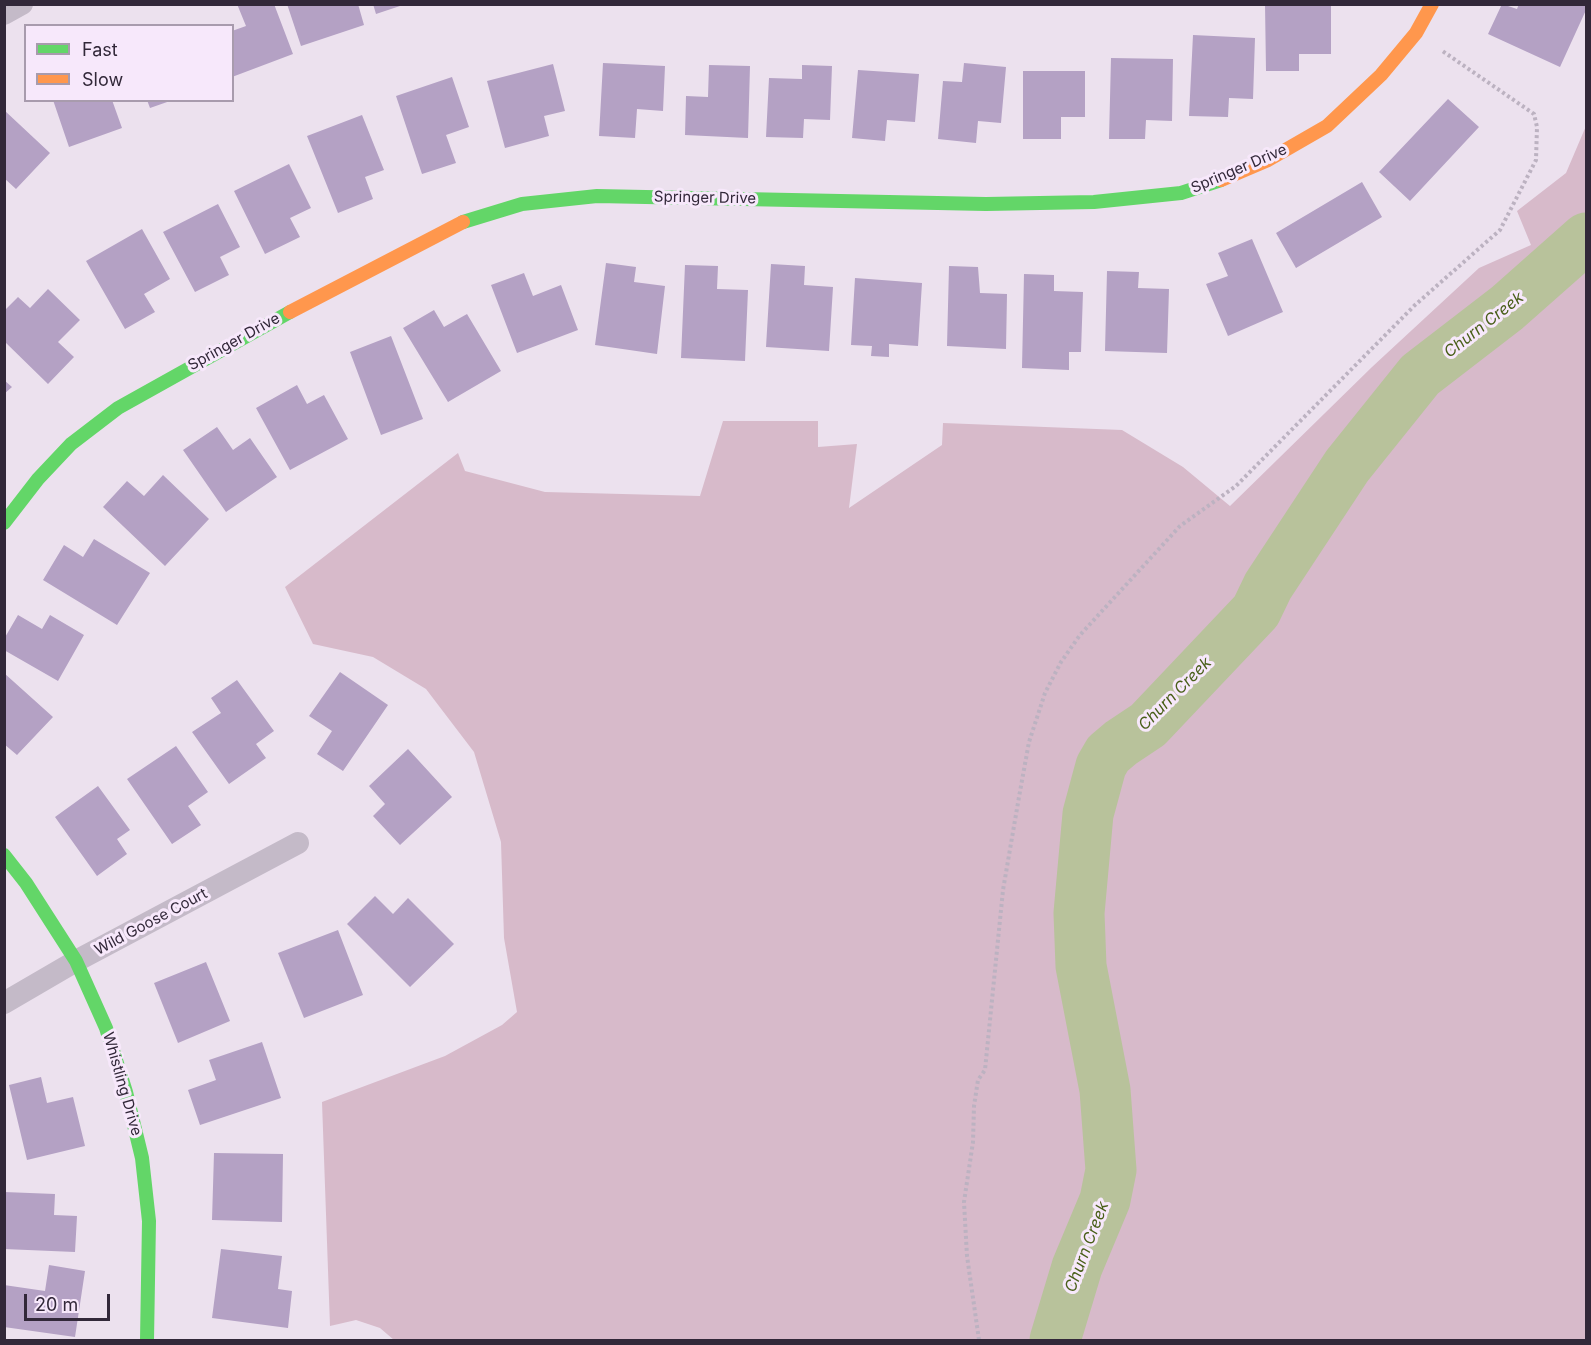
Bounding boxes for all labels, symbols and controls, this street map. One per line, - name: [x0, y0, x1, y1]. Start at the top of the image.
- legend: [24, 24, 234, 102]
- text: Fast: [82, 39, 118, 60]
- text: Slow: [82, 69, 123, 90]
- street label: Springer Drive: [1188, 141, 1290, 197]
- street label: Springer Drive: [654, 188, 756, 208]
- water label: Churn Creek: [1440, 288, 1528, 362]
- street label: Springer Drive: [185, 309, 283, 375]
- water label: Churn Creek: [1134, 653, 1216, 735]
- street label: Wild Goose Court: [92, 885, 210, 959]
- street label: Whistling Drive: [99, 1030, 145, 1138]
- water label: Churn Creek: [1061, 1199, 1113, 1295]
- scale bar: [27, 1282, 112, 1320]
- text: 20 m: [35, 1294, 78, 1315]

